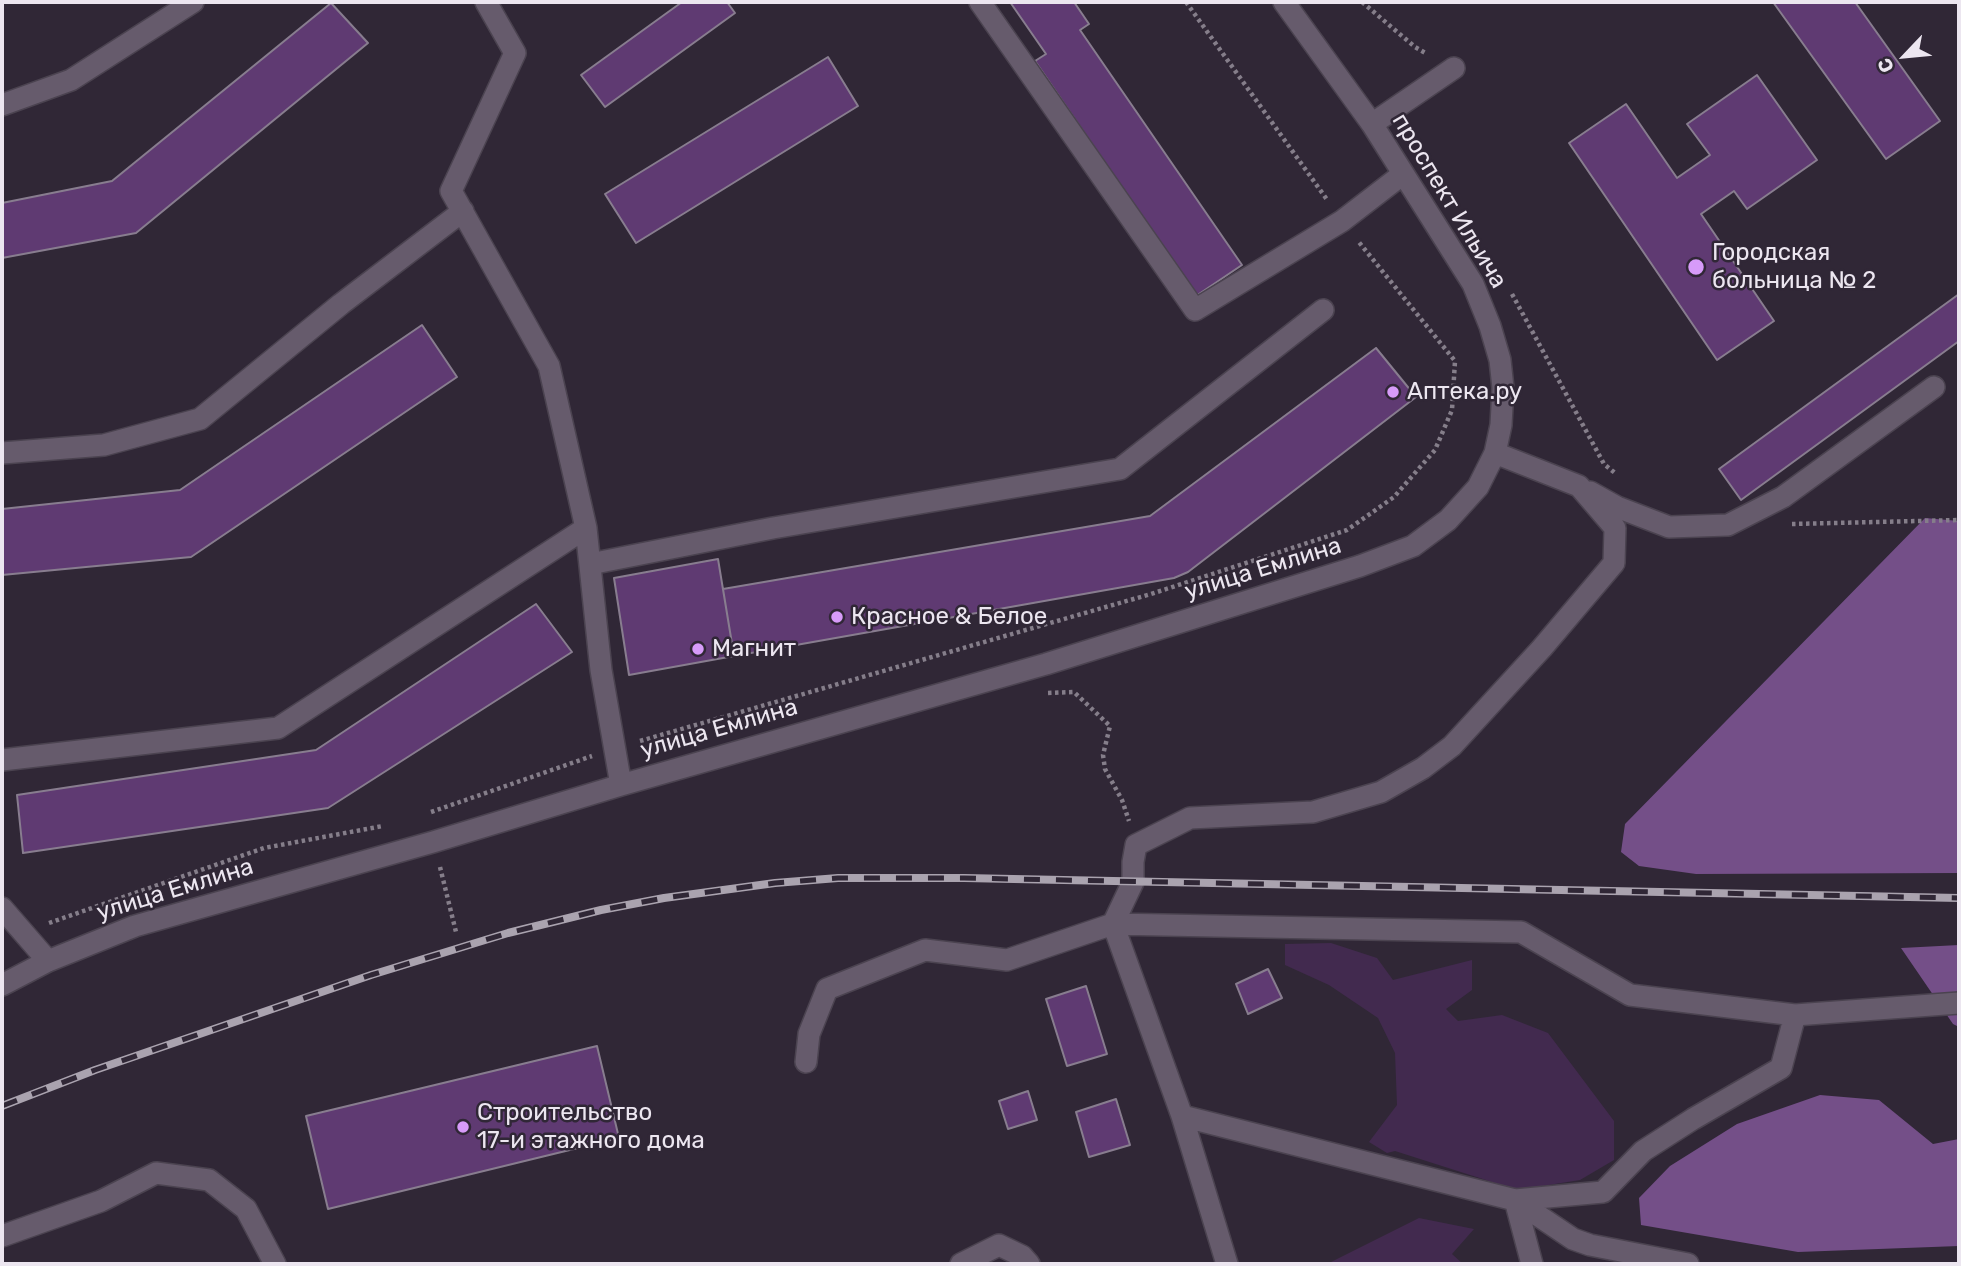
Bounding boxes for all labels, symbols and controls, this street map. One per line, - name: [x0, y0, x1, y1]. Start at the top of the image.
- north arrow: [1870, 21, 1940, 91]
- text: С: [1872, 54, 1899, 76]
- street label: проспект Ильича: [1385, 108, 1513, 294]
- place label: Городская больница № 2: [1712, 239, 1876, 295]
- marker: Городская больница № 2: [1686, 257, 1706, 277]
- place label: Аптека.ру: [1407, 378, 1522, 406]
- marker: Аптека.ру: [1385, 384, 1401, 400]
- street label: улица Емлина: [1181, 532, 1345, 606]
- place label: Красное & Белое: [851, 603, 1047, 631]
- marker: Красное & Белое: [829, 609, 845, 625]
- place label: Магнит: [712, 635, 796, 663]
- marker: Магнит: [690, 641, 706, 657]
- street label: улица Емлина: [637, 693, 801, 765]
- street label: улица Емлина: [93, 853, 257, 927]
- place label: Строительство 17-и этажного дома: [477, 1099, 705, 1155]
- marker: Строительство 17-и этажного дома: [455, 1119, 471, 1135]

